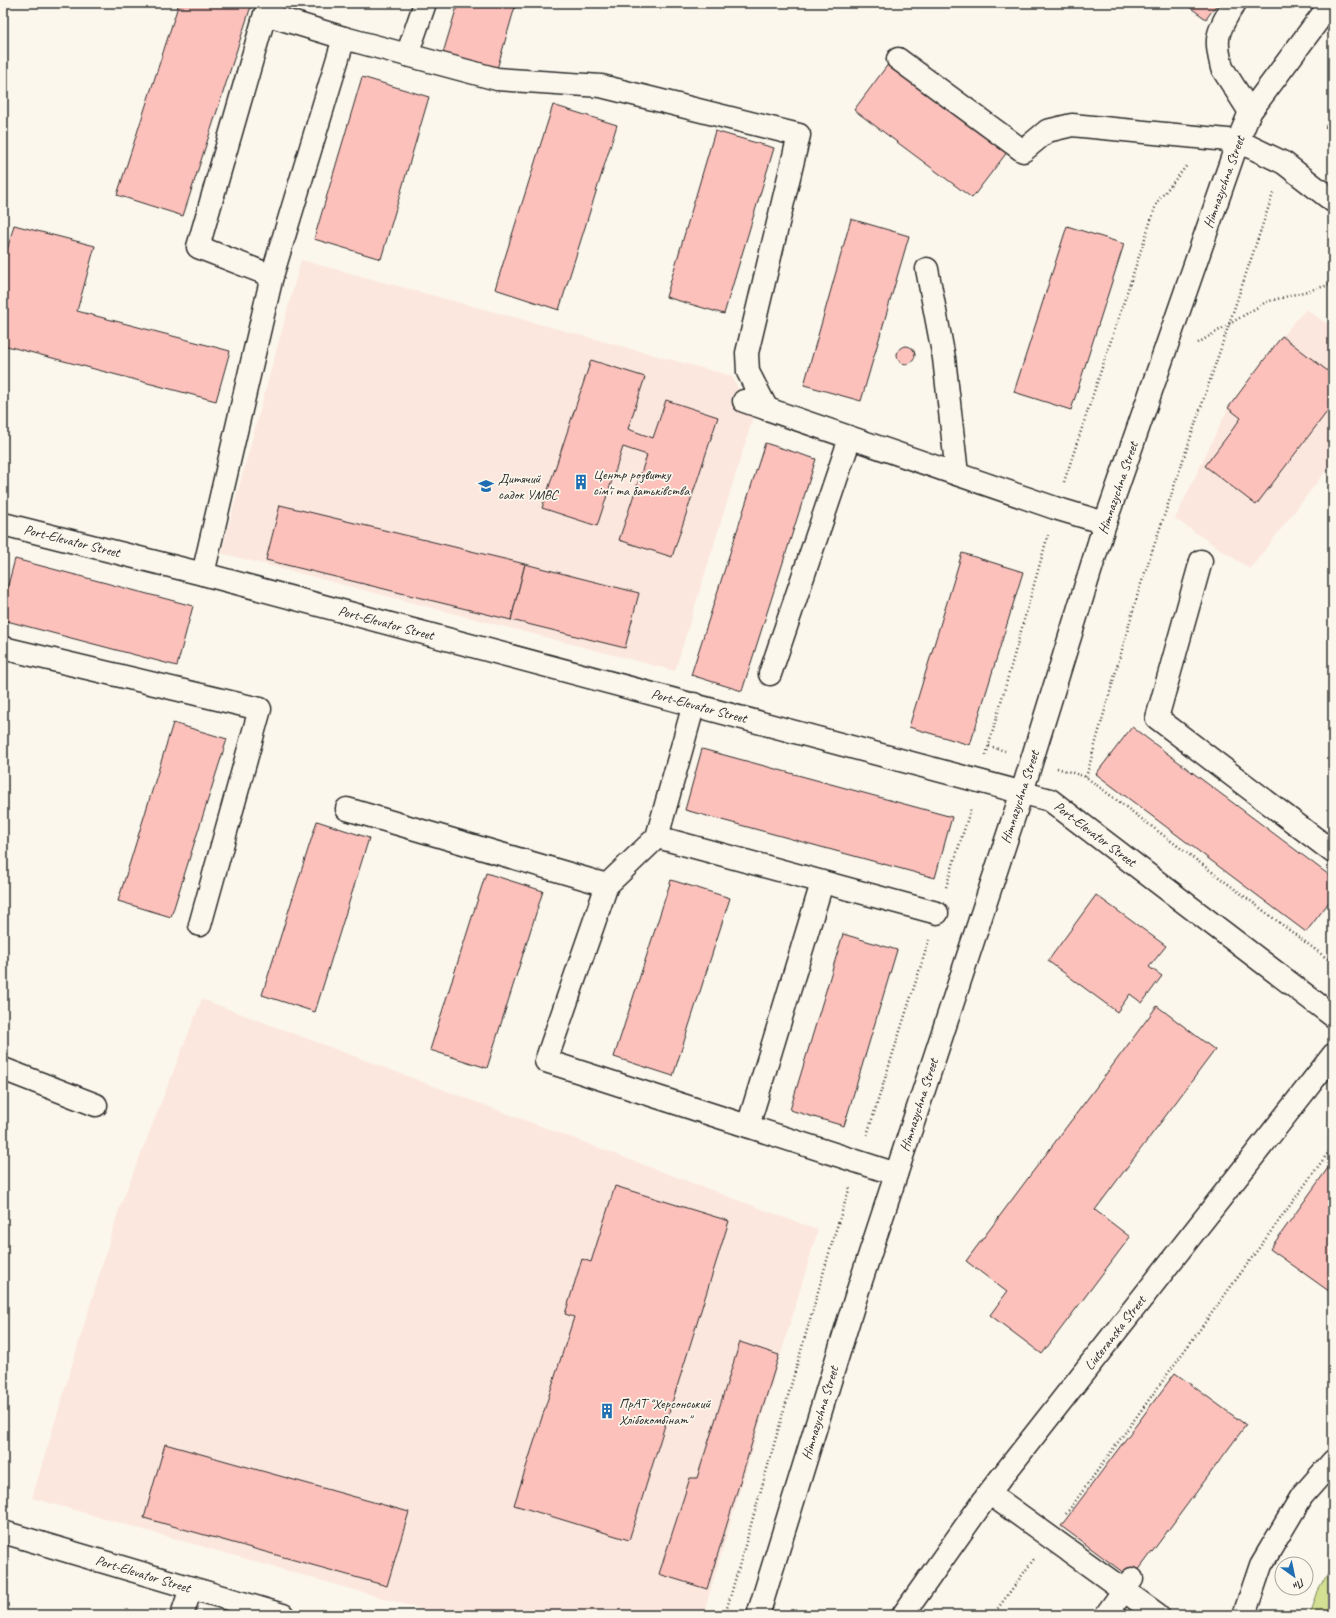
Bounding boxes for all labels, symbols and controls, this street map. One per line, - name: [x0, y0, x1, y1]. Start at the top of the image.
- street label: Himnazychna Street: [1200, 132, 1249, 230]
- street label: Himnazychna Street: [1094, 438, 1142, 536]
- place label: Центр розвитку сім'ї та батьківства: [593, 466, 690, 499]
- place label: Дитячий садок УМВС: [498, 470, 560, 503]
- building icon: Центр розвитку сім'ї та батьківства: [572, 473, 590, 491]
- school or university icon: Дитячий садок УМВС: [477, 477, 495, 495]
- street label: Port-Elevator Street: [22, 521, 123, 561]
- street label: Port-Elevator Street: [336, 602, 437, 644]
- street label: Port-Elevator Street: [649, 685, 750, 727]
- street label: Himnazychna Street: [997, 747, 1043, 846]
- street label: Port-Elevator Street: [1051, 798, 1140, 871]
- street label: Himnazychna Street: [896, 1055, 942, 1154]
- street label: Liuteranska Street: [1081, 1291, 1150, 1374]
- street label: Himnazychna Street: [798, 1363, 843, 1462]
- place label: ПрАТ "Херсонський Хлібокомбінат": [619, 1395, 711, 1428]
- building icon: ПрАТ "Херсонський Хлібокомбінат": [598, 1402, 616, 1420]
- street label: Port-Elevator Street: [94, 1552, 194, 1597]
- north arrow: [1274, 1556, 1314, 1596]
- text: Пн: [1290, 1575, 1308, 1594]

